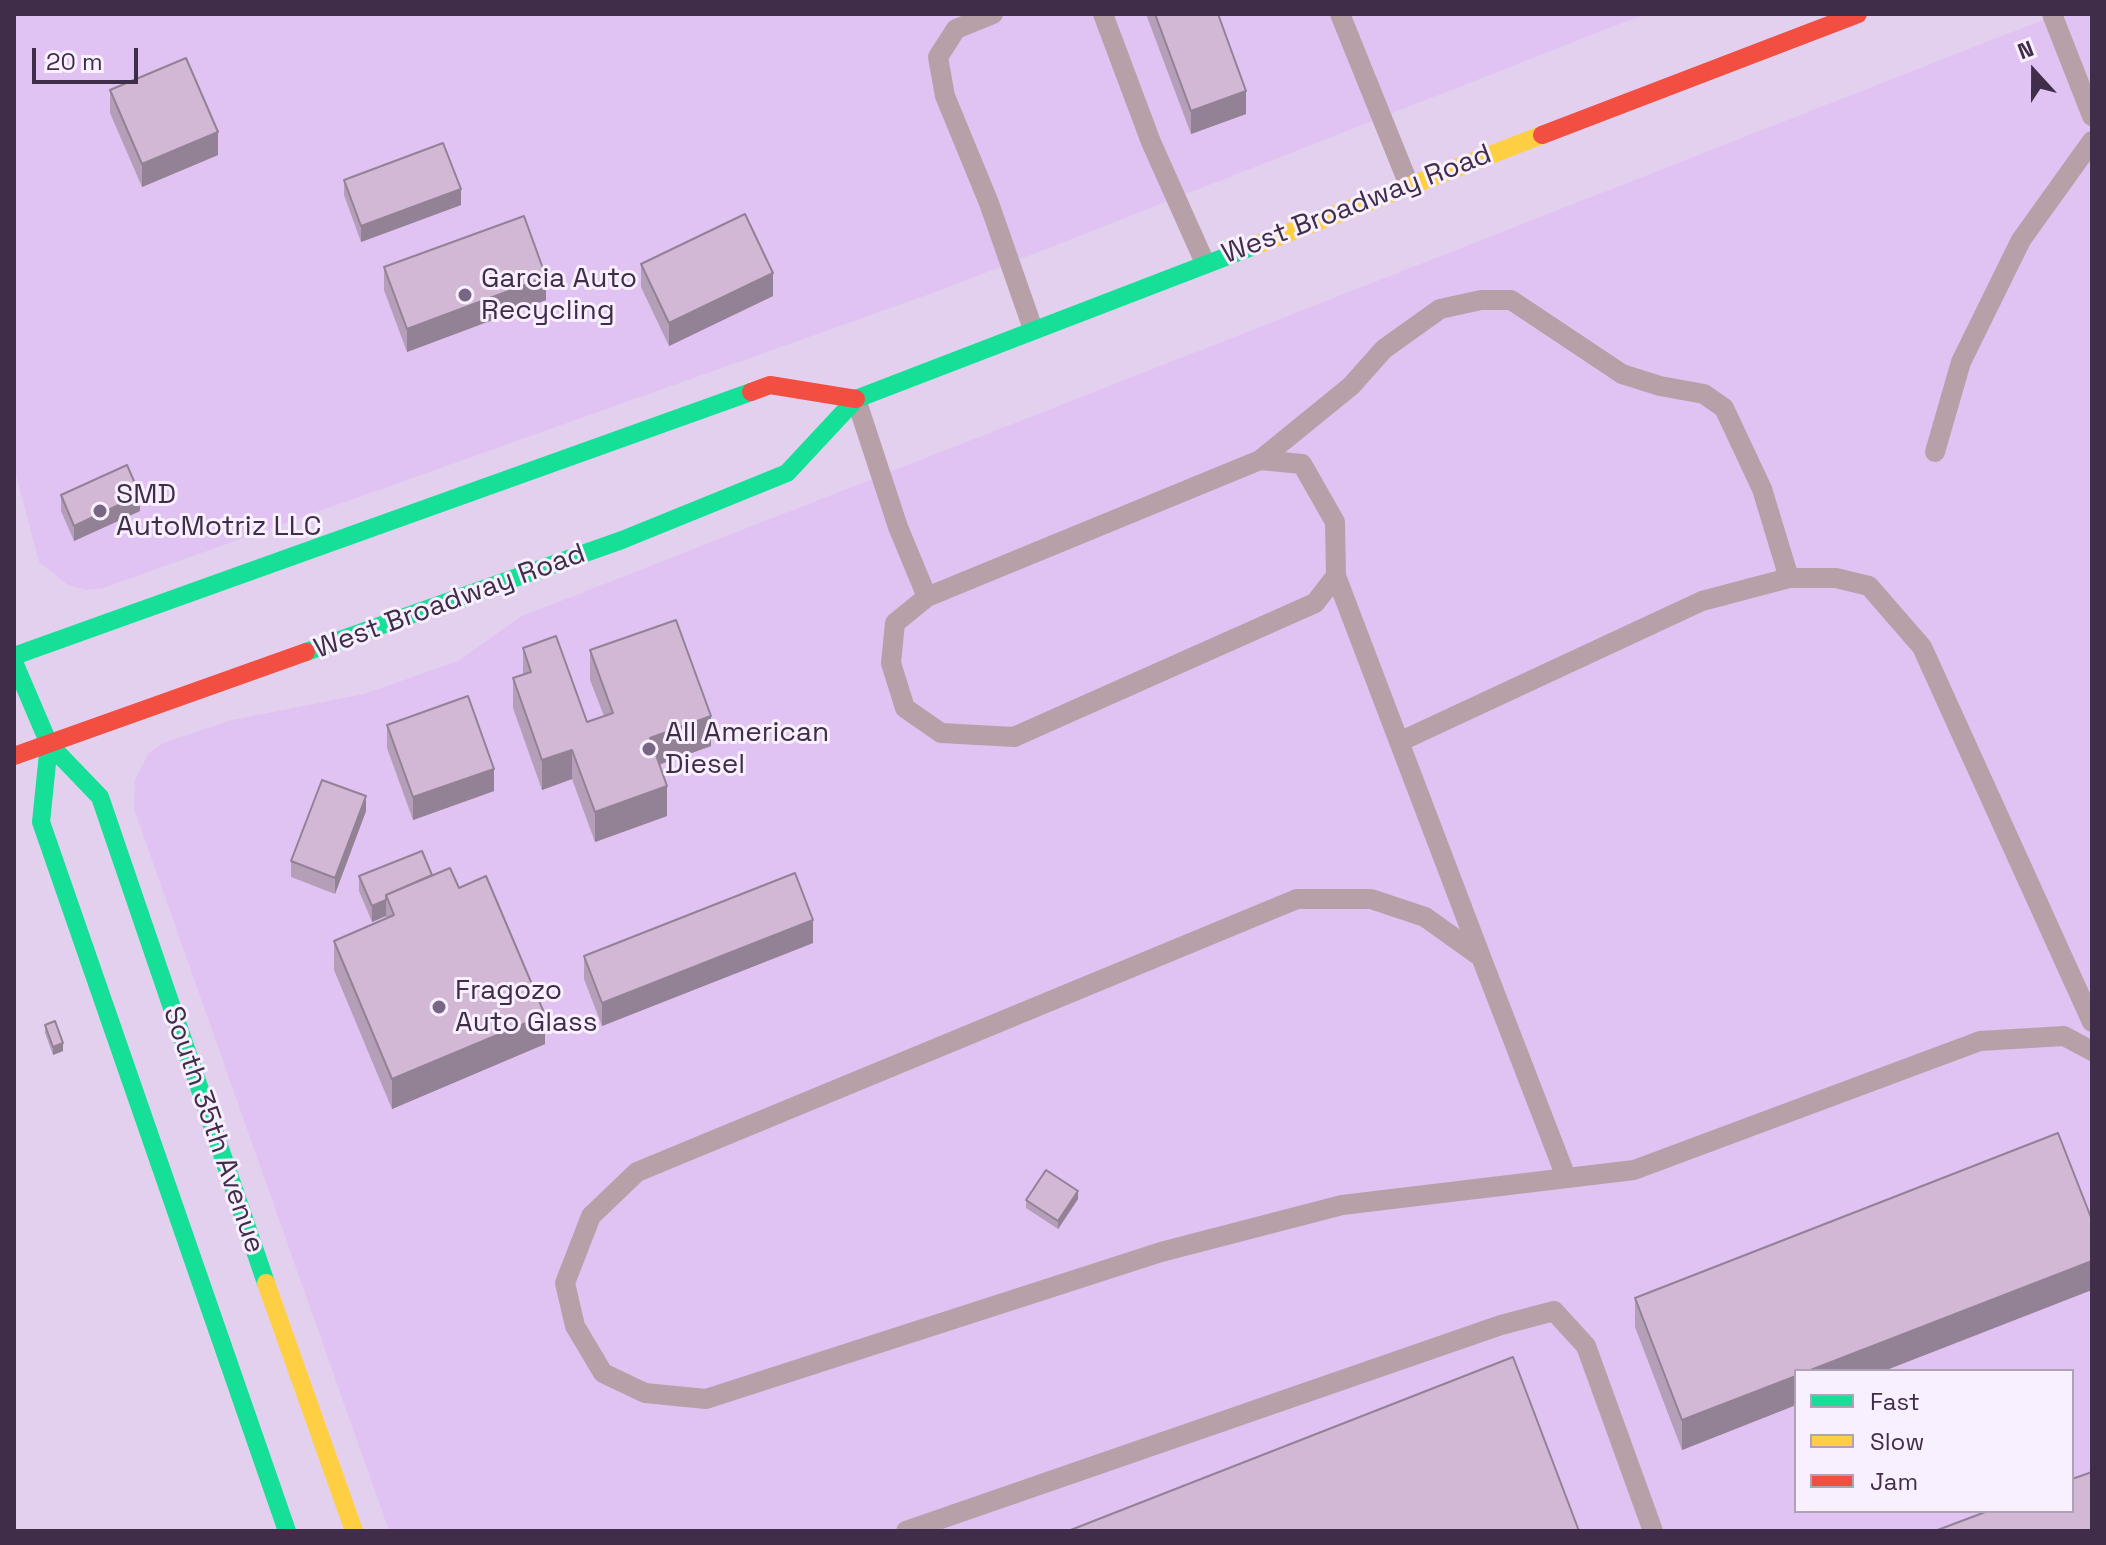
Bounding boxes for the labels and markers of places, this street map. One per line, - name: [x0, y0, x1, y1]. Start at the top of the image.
- place label: Garcia Auto Recycling: [481, 262, 637, 328]
- marker: Garcia Auto Recycling: [456, 286, 474, 304]
- place label: SMD AutoMotriz LLC: [116, 478, 322, 544]
- marker: SMD AutoMotriz LLC: [91, 502, 109, 520]
- place label: All American Diesel: [665, 716, 829, 782]
- marker: All American Diesel: [640, 740, 658, 758]
- place label: Fragozo Auto Glass: [455, 974, 597, 1040]
- marker: Fragozo Auto Glass: [430, 998, 448, 1016]

